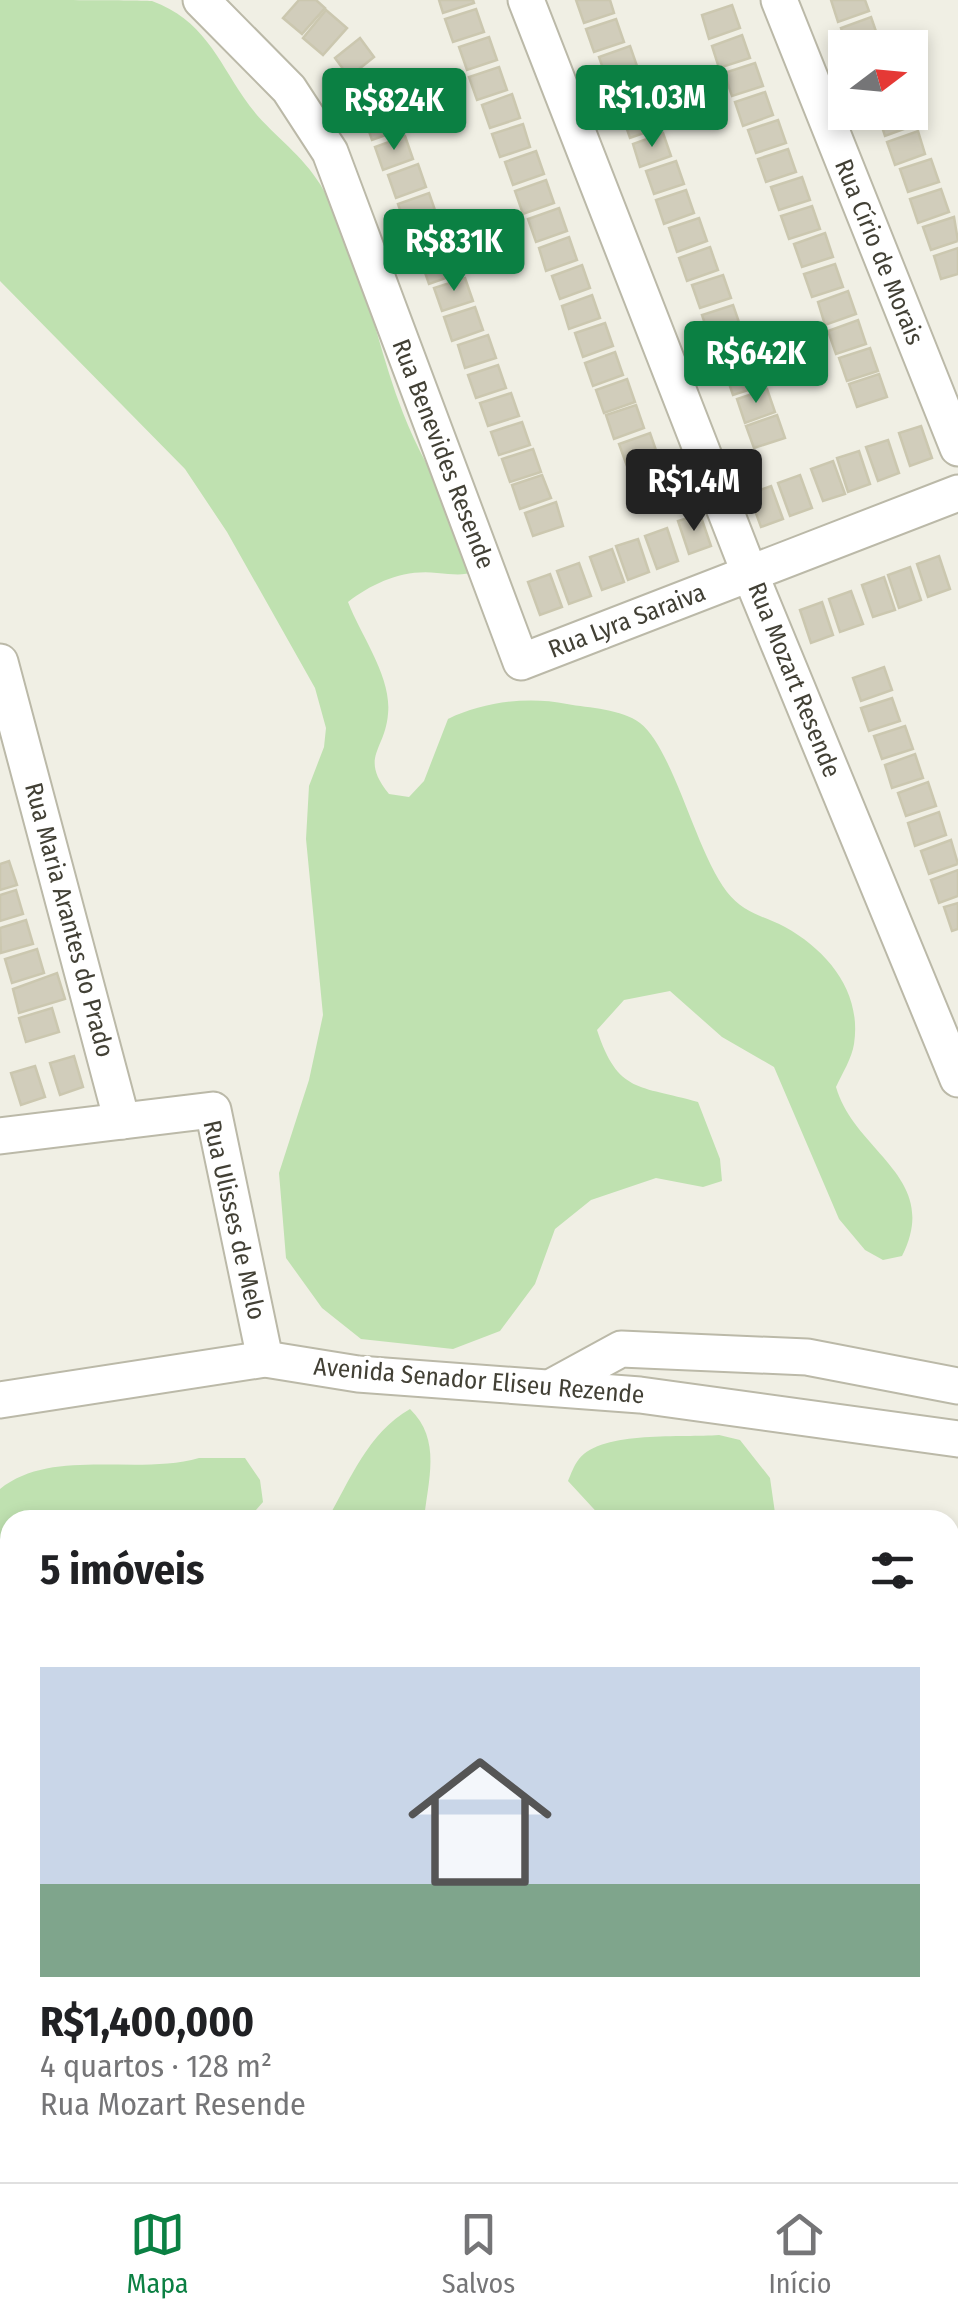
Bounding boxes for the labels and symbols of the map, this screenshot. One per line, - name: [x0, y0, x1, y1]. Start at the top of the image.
- north arrow: [828, 30, 928, 130]
- pin: R$1.03M: [560, 65, 744, 150]
- pin: R$824K: [313, 68, 475, 153]
- street label: Rua Círio de Morais: [828, 155, 930, 349]
- pin: R$831K: [373, 209, 535, 294]
- pin: R$642K: [675, 321, 837, 406]
- street label: Rua Benevides Resende: [385, 335, 501, 573]
- pin: R$1.4M: [613, 449, 775, 534]
- street label: Rua Lyra Saraiva: [544, 577, 710, 665]
- street label: Rua Mozart Resende: [741, 578, 847, 782]
- street label: Rua Maria Arantes do Prado: [18, 779, 120, 1061]
- street label: Rua Ulisses de Melo: [196, 1117, 272, 1323]
- street label: Avenida Senador Eliseu Rezende: [312, 1352, 646, 1410]

